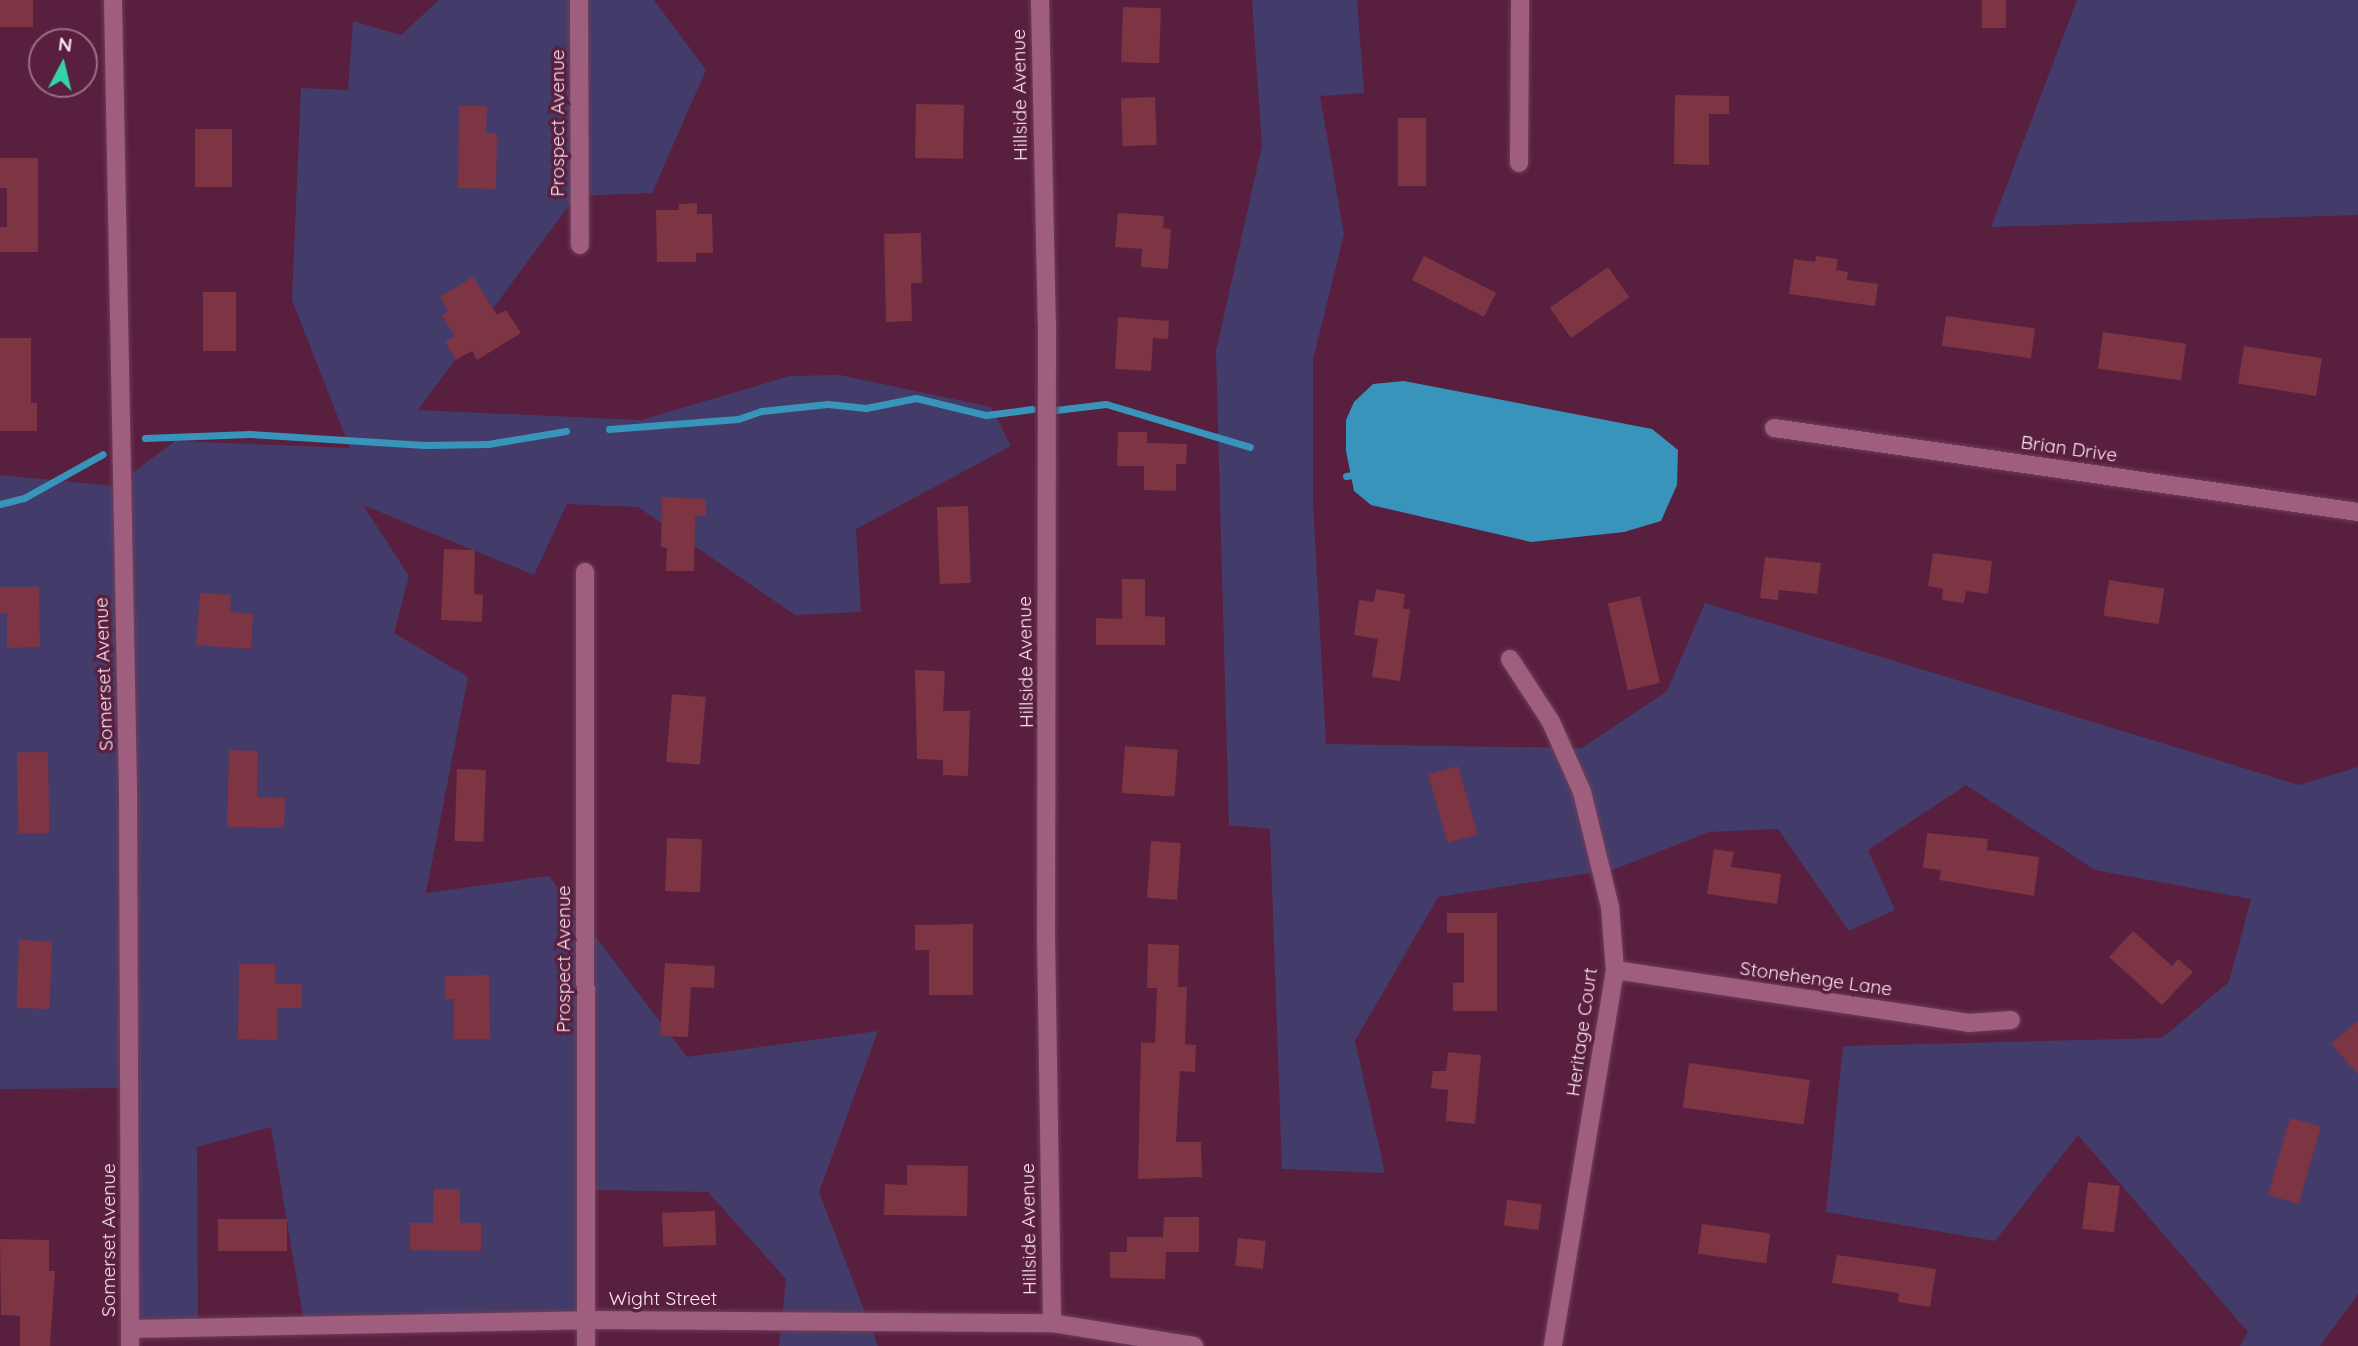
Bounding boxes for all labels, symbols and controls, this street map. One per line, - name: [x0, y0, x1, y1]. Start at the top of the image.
- north arrow: [28, 28, 98, 98]
- street label: Hillside Avenue: [1007, 29, 1033, 161]
- text: N: [57, 31, 74, 57]
- street label: Prospect Avenue: [547, 49, 569, 197]
- street label: Brian Drive: [2019, 431, 2119, 467]
- street label: Hillside Avenue: [1013, 596, 1039, 728]
- street label: Somerset Avenue: [90, 597, 118, 751]
- street label: Prospect Avenue: [553, 885, 575, 1033]
- street label: Stonehenge Lane: [1738, 957, 1894, 1001]
- street label: Heritage Court: [1562, 966, 1602, 1098]
- street label: Somerset Avenue: [98, 1163, 120, 1317]
- street label: Hillside Avenue: [1016, 1163, 1042, 1295]
- street label: Wight Street: [609, 1288, 717, 1310]

